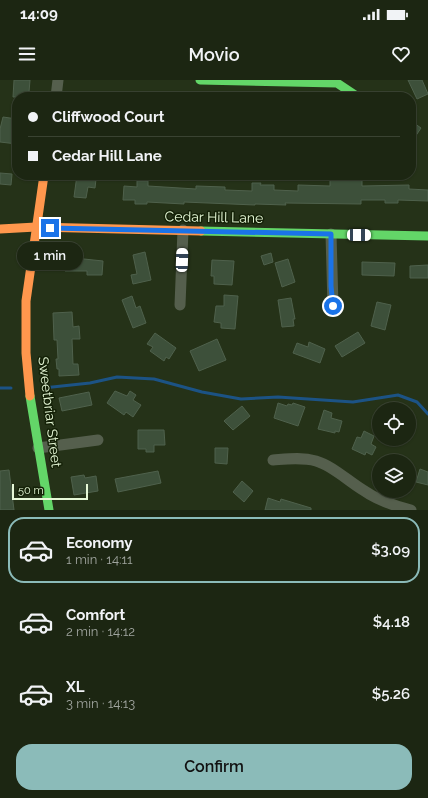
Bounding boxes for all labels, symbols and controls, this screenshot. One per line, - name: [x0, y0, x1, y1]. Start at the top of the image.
- text: 14:09: [20, 5, 58, 23]
- icon: menu: [16, 43, 38, 65]
- icon: heart: [390, 43, 412, 65]
- text: Movio: [189, 44, 240, 65]
- text: Cliffwood Court: [52, 108, 164, 126]
- text: Cedar Hill Lane: [52, 147, 162, 165]
- street label: Cedar Hill Lane: [165, 208, 263, 226]
- route end: [41, 219, 59, 237]
- car: [347, 229, 371, 241]
- callout: 1 min: [17, 242, 83, 270]
- text: 1 min: [34, 248, 66, 263]
- car: [176, 248, 188, 272]
- route start: [324, 297, 342, 315]
- street label: Sweetbriar Street: [35, 356, 65, 469]
- map controls: [372, 402, 416, 498]
- button: locate: [372, 402, 416, 446]
- button: layers: [372, 454, 416, 498]
- scale bar: [12, 482, 88, 501]
- text: 50 m: [18, 484, 44, 497]
- icon: car: [18, 532, 54, 568]
- text: Economy: [66, 534, 133, 552]
- text: $3.09: [371, 541, 410, 559]
- text: 1 min · 14:11: [66, 552, 133, 567]
- icon: car: [18, 604, 54, 640]
- text: Comfort: [66, 606, 125, 624]
- text: $4.18: [373, 613, 410, 631]
- text: 2 min · 14:12: [66, 624, 135, 639]
- icon: car: [18, 676, 54, 712]
- text: XL: [66, 678, 84, 696]
- text: $5.26: [372, 685, 410, 703]
- text: 3 min · 14:13: [66, 696, 135, 711]
- button: Confirm: [16, 744, 412, 790]

